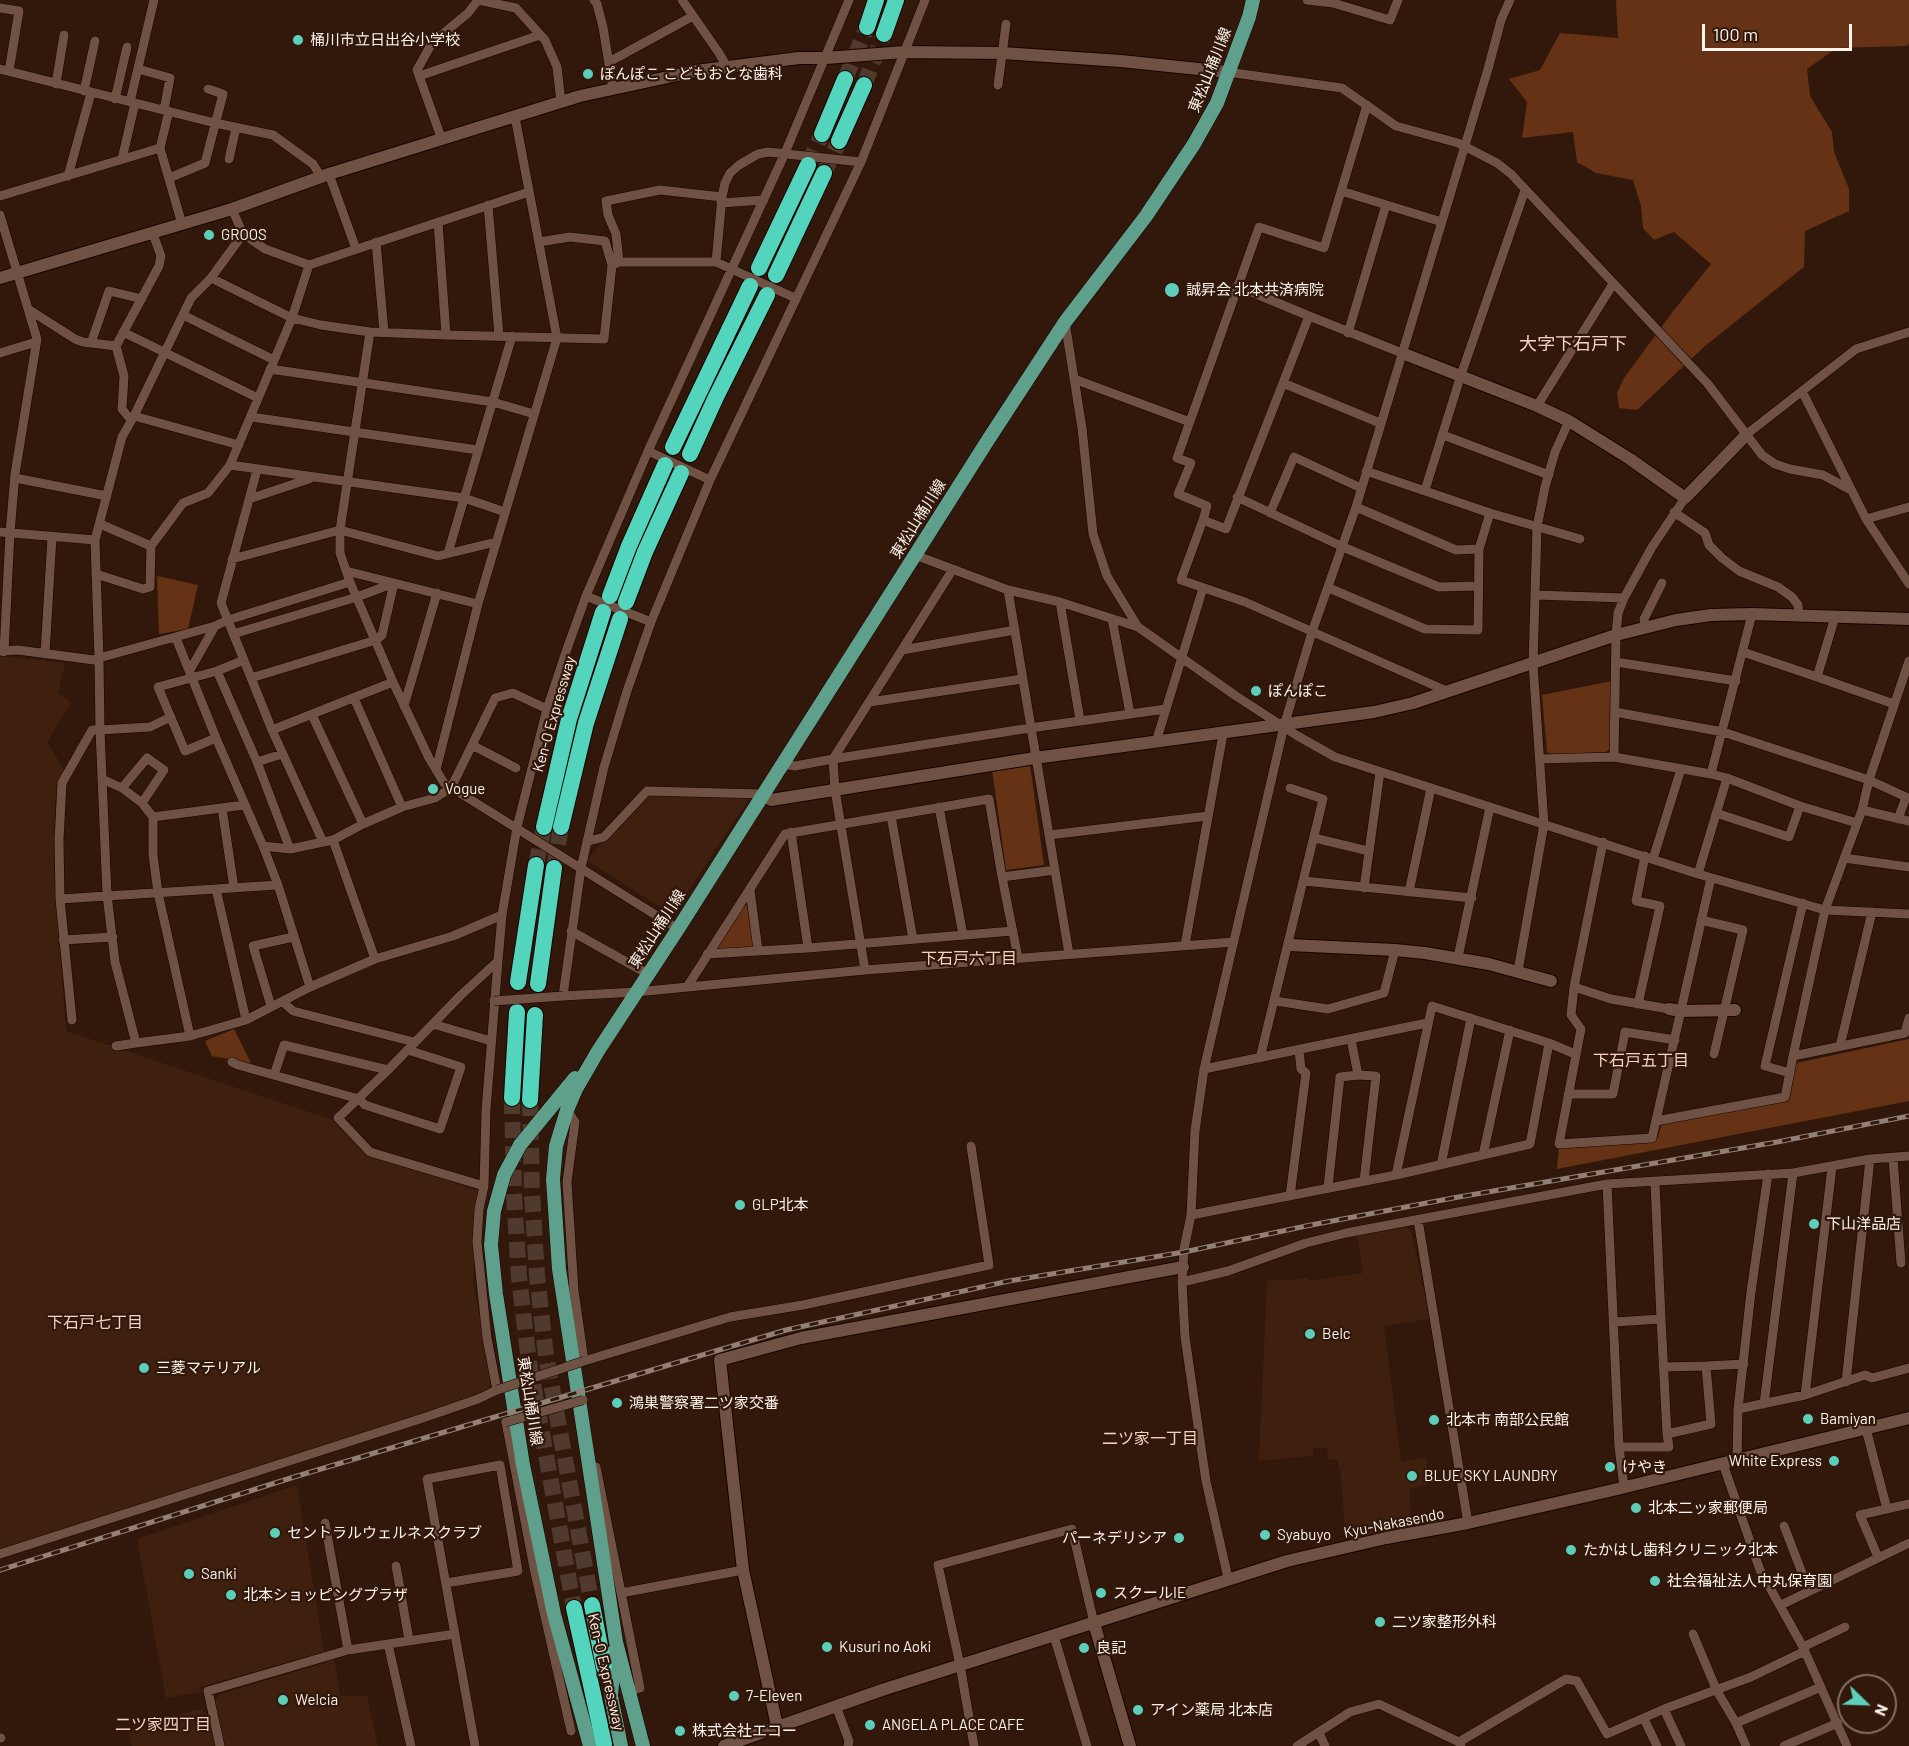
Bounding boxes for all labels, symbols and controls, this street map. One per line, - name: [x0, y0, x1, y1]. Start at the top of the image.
- scale bar: [1705, 12, 1855, 50]
- text: 100 m: [1713, 23, 1758, 45]
- street label: 東松山桶川線: [1185, 25, 1235, 115]
- place label: 桶川市立日出谷小学校: [310, 31, 460, 49]
- marker: 桶川市立日出谷小学校: [291, 33, 305, 47]
- place label: ぽんぽこ こどもおとな歯科: [600, 65, 783, 83]
- marker: ぽんぽこ こどもおとな歯科: [581, 67, 595, 81]
- place label: GROOS: [221, 226, 267, 244]
- marker: GROOS: [202, 228, 216, 242]
- marker: 誠昇会 北本共済病院: [1163, 281, 1181, 299]
- place label: 誠昇会 北本共済病院: [1186, 281, 1324, 299]
- district label: 大字下石戸下: [1519, 333, 1627, 355]
- street label: 東松山桶川線: [887, 476, 949, 562]
- street label: Ken-O Expressway: [529, 654, 579, 774]
- place label: ぽんぽこ: [1268, 682, 1328, 700]
- marker: ぽんぽこ: [1249, 684, 1263, 698]
- place label: Vogue: [445, 780, 485, 798]
- marker: Vogue: [426, 782, 440, 796]
- street label: 東松山桶川線: [625, 886, 689, 972]
- district label: 下石戸六丁目: [921, 949, 1017, 969]
- district label: 下石戸五丁目: [1593, 1051, 1689, 1071]
- place label: GLP北本: [752, 1196, 809, 1214]
- marker: GLP北本: [733, 1198, 747, 1212]
- place label: 下山洋品店: [1826, 1215, 1901, 1233]
- marker: 下山洋品店: [1807, 1217, 1821, 1231]
- district label: 下石戸七丁目: [47, 1313, 143, 1333]
- place label: Belc: [1322, 1325, 1351, 1343]
- marker: Belc: [1303, 1327, 1317, 1341]
- street label: 東松山桶川線: [514, 1355, 546, 1447]
- place label: 三菱マテリアル: [156, 1359, 261, 1377]
- marker: 三菱マテリアル: [137, 1361, 151, 1375]
- place label: 鴻巣警察署二ツ家交番: [629, 1394, 779, 1412]
- marker: 鴻巣警察署二ツ家交番: [610, 1396, 624, 1410]
- place label: Bamiyan: [1820, 1410, 1876, 1428]
- place label: 北本市 南部公民館: [1446, 1411, 1569, 1429]
- marker: Bamiyan: [1801, 1412, 1815, 1426]
- marker: 北本市 南部公民館: [1427, 1413, 1441, 1427]
- district label: 二ツ家一丁目: [1102, 1429, 1198, 1449]
- place label: White Express: [1729, 1452, 1822, 1470]
- marker: White Express: [1827, 1454, 1841, 1468]
- place label: けやき: [1622, 1458, 1667, 1476]
- marker: けやき: [1603, 1460, 1617, 1474]
- place label: BLUE SKY LAUNDRY: [1424, 1467, 1558, 1485]
- marker: BLUE SKY LAUNDRY: [1405, 1469, 1419, 1483]
- place label: 北本二ッ家郵便局: [1648, 1499, 1768, 1517]
- marker: 北本二ッ家郵便局: [1629, 1501, 1643, 1515]
- street label: Kyu-Nakasendo: [1342, 1504, 1446, 1542]
- place label: セントラルウェルネスクラブ: [287, 1524, 482, 1542]
- marker: セントラルウェルネスクラブ: [268, 1526, 282, 1540]
- place label: Syabuyo: [1277, 1526, 1331, 1544]
- marker: Syabuyo: [1258, 1528, 1272, 1542]
- place label: パーネデリシア: [1062, 1529, 1167, 1547]
- marker: パーネデリシア: [1172, 1531, 1186, 1545]
- place label: たかはし歯科クリニック北本: [1583, 1541, 1778, 1559]
- marker: たかはし歯科クリニック北本: [1564, 1543, 1578, 1557]
- place label: Sanki: [201, 1565, 237, 1583]
- marker: Sanki: [182, 1567, 196, 1581]
- place label: 社会福祉法人中丸保育園: [1667, 1572, 1832, 1590]
- marker: 社会福祉法人中丸保育園: [1648, 1574, 1662, 1588]
- place label: スクールIE: [1113, 1584, 1186, 1602]
- place label: 北本ショッピングプラザ: [243, 1586, 408, 1604]
- marker: スクールIE: [1094, 1586, 1108, 1600]
- marker: 北本ショッピングプラザ: [224, 1588, 238, 1602]
- street label: Ken-O Expressway: [584, 1612, 628, 1732]
- place label: 二ツ家整形外科: [1392, 1613, 1497, 1631]
- marker: 二ツ家整形外科: [1373, 1615, 1387, 1629]
- place label: Kusuri no Aoki: [839, 1638, 931, 1656]
- place label: 良記: [1096, 1639, 1126, 1657]
- marker: Kusuri no Aoki: [820, 1640, 834, 1654]
- marker: 良記: [1077, 1641, 1091, 1655]
- north arrow: [1837, 1674, 1897, 1734]
- place label: 7-Eleven: [746, 1687, 802, 1705]
- marker: 7-Eleven: [727, 1689, 741, 1703]
- place label: Welcia: [295, 1691, 338, 1709]
- marker: Welcia: [276, 1693, 290, 1707]
- place label: アイン薬局 北本店: [1150, 1701, 1273, 1719]
- text: N: [1871, 1702, 1893, 1719]
- marker: アイン薬局 北本店: [1131, 1703, 1145, 1717]
- district label: 二ツ家四丁目: [115, 1715, 211, 1735]
- place label: ANGELA PLACE CAFE: [882, 1716, 1025, 1734]
- marker: ANGELA PLACE CAFE: [863, 1718, 877, 1732]
- place label: 株式会社エコー: [692, 1722, 797, 1740]
- marker: 株式会社エコー: [673, 1724, 687, 1738]

